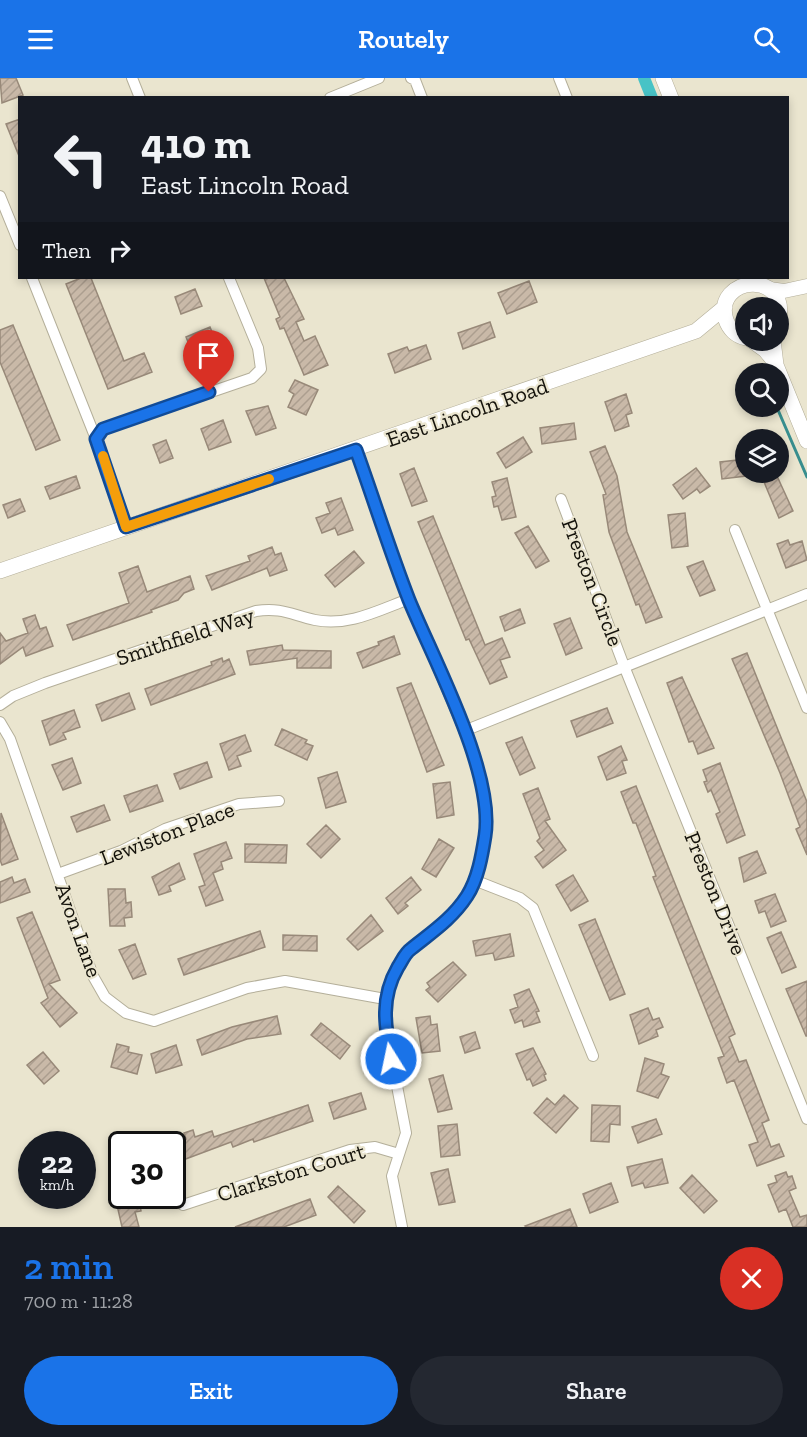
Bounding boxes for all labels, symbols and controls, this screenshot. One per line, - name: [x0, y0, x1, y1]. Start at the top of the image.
- icon: menu: [24, 23, 57, 56]
- text: Routely: [358, 23, 449, 55]
- icon: search: [750, 23, 783, 56]
- text: 410 m: [141, 118, 251, 169]
- icon: left: [42, 120, 120, 198]
- text: East Lincoln Road: [141, 169, 349, 201]
- icon: right: [103, 234, 136, 267]
- text: Then: [42, 237, 91, 264]
- map controls: [735, 297, 789, 483]
- button: sound: [735, 297, 789, 351]
- pin: [183, 330, 234, 392]
- icon: arrive: [192, 339, 225, 372]
- button: search: [735, 363, 789, 417]
- street label: East Lincoln Road: [383, 372, 552, 453]
- button: layers: [735, 429, 789, 483]
- street label: Preston Circle: [556, 514, 629, 650]
- street label: Smithfield Way: [113, 601, 258, 671]
- street label: Lewiston Place: [96, 796, 238, 871]
- street label: Preston Drive: [679, 828, 753, 959]
- street label: Avon Lane: [49, 879, 108, 981]
- position arrow: [359, 1027, 423, 1091]
- speed limit sign: 30: [108, 1131, 186, 1209]
- street label: Clarkston Court: [214, 1137, 369, 1208]
- text: 22: [41, 1145, 73, 1181]
- text: km/h: [40, 1176, 74, 1194]
- text: 2 min: [24, 1245, 113, 1288]
- button: close: [720, 1247, 783, 1310]
- text: 700 m · 11:28: [24, 1289, 133, 1313]
- button: Exit: [24, 1356, 398, 1425]
- button: Share: [410, 1356, 783, 1425]

